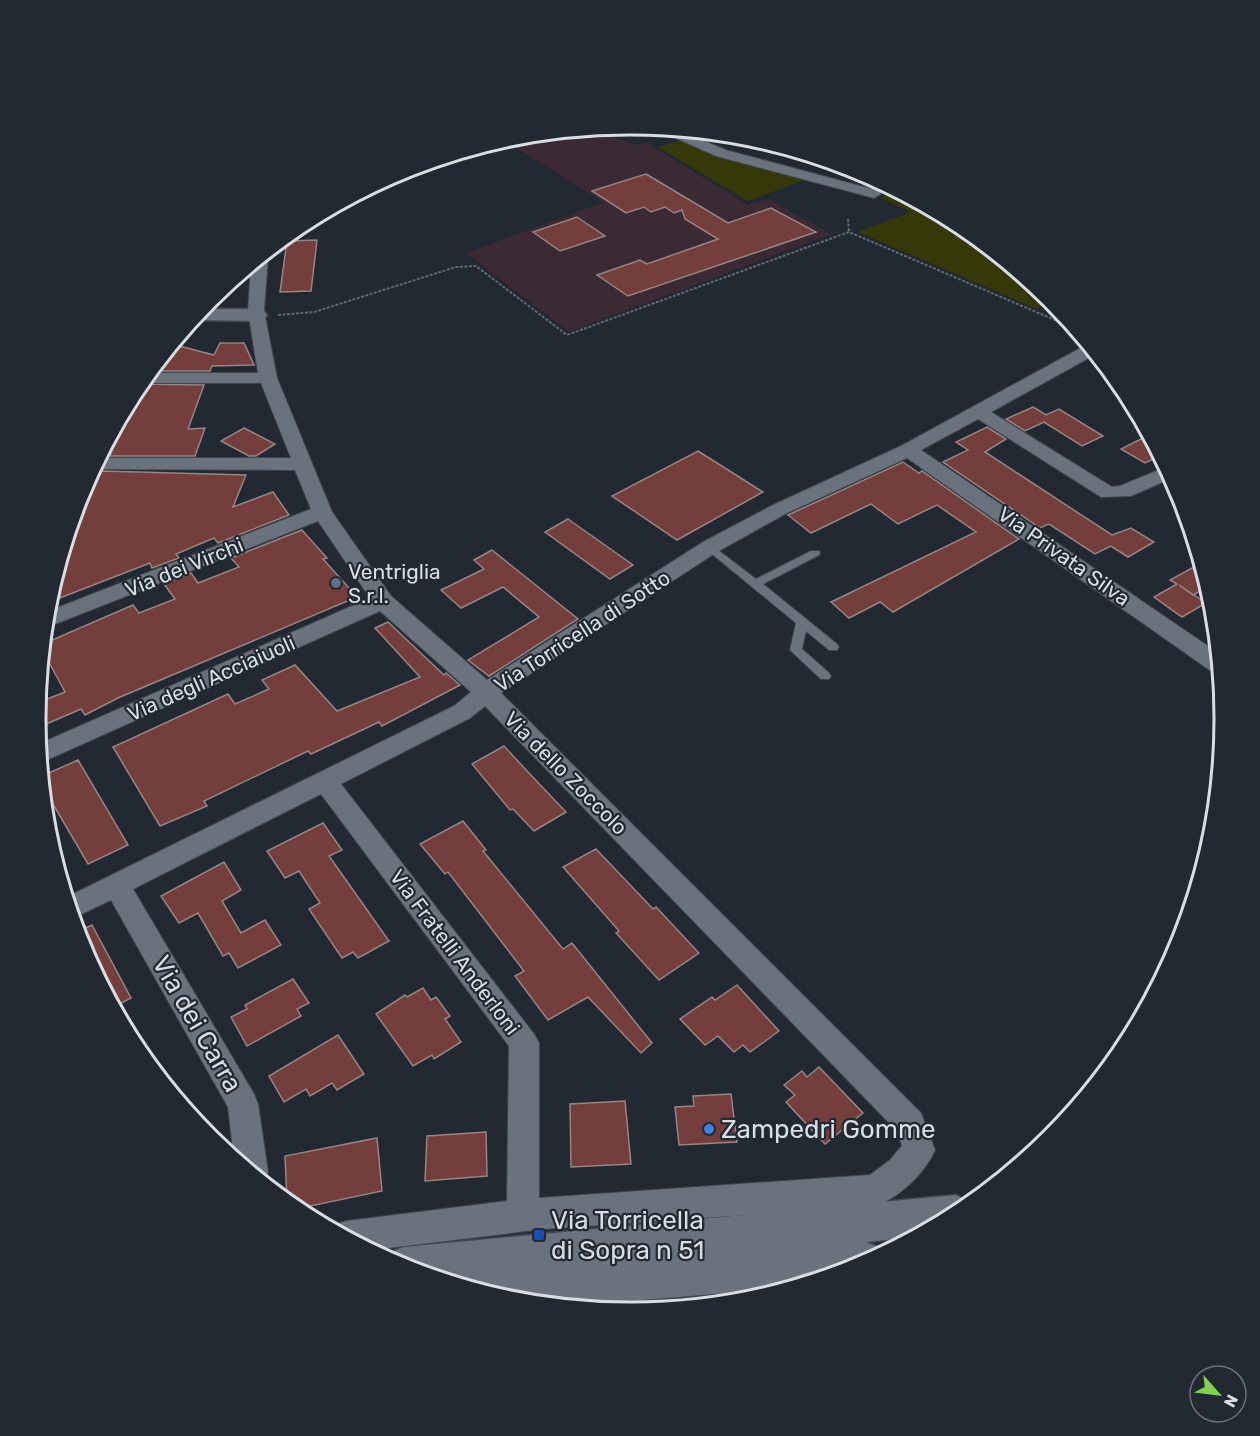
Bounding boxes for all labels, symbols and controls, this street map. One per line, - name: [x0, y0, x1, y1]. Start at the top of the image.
- street label: Via Privata Silva: [993, 501, 1135, 611]
- street label: Via dei Virchi: [121, 532, 247, 602]
- place label: Ventriglia S.r.l.: [348, 559, 441, 608]
- street label: Via Torricella di Sotto: [489, 565, 675, 697]
- marker: Ventriglia S.r.l.: [329, 576, 343, 590]
- street label: Via degli Acciaiuoli: [123, 630, 299, 726]
- street label: Via dello Zoccolo: [499, 706, 633, 840]
- street label: Via Fratelli Anderloni: [385, 864, 525, 1040]
- street label: Via dei Carra: [146, 950, 248, 1098]
- place label: Zampedri Gomme: [721, 1114, 936, 1145]
- marker: Zampedri Gomme: [702, 1122, 716, 1136]
- place label: Via Torricella di Sopra n 51: [551, 1205, 704, 1266]
- marker: Via Torricella di Sopra n 51: [532, 1228, 546, 1242]
- north arrow: [1188, 1364, 1248, 1424]
- text: N: [1220, 1391, 1242, 1410]

